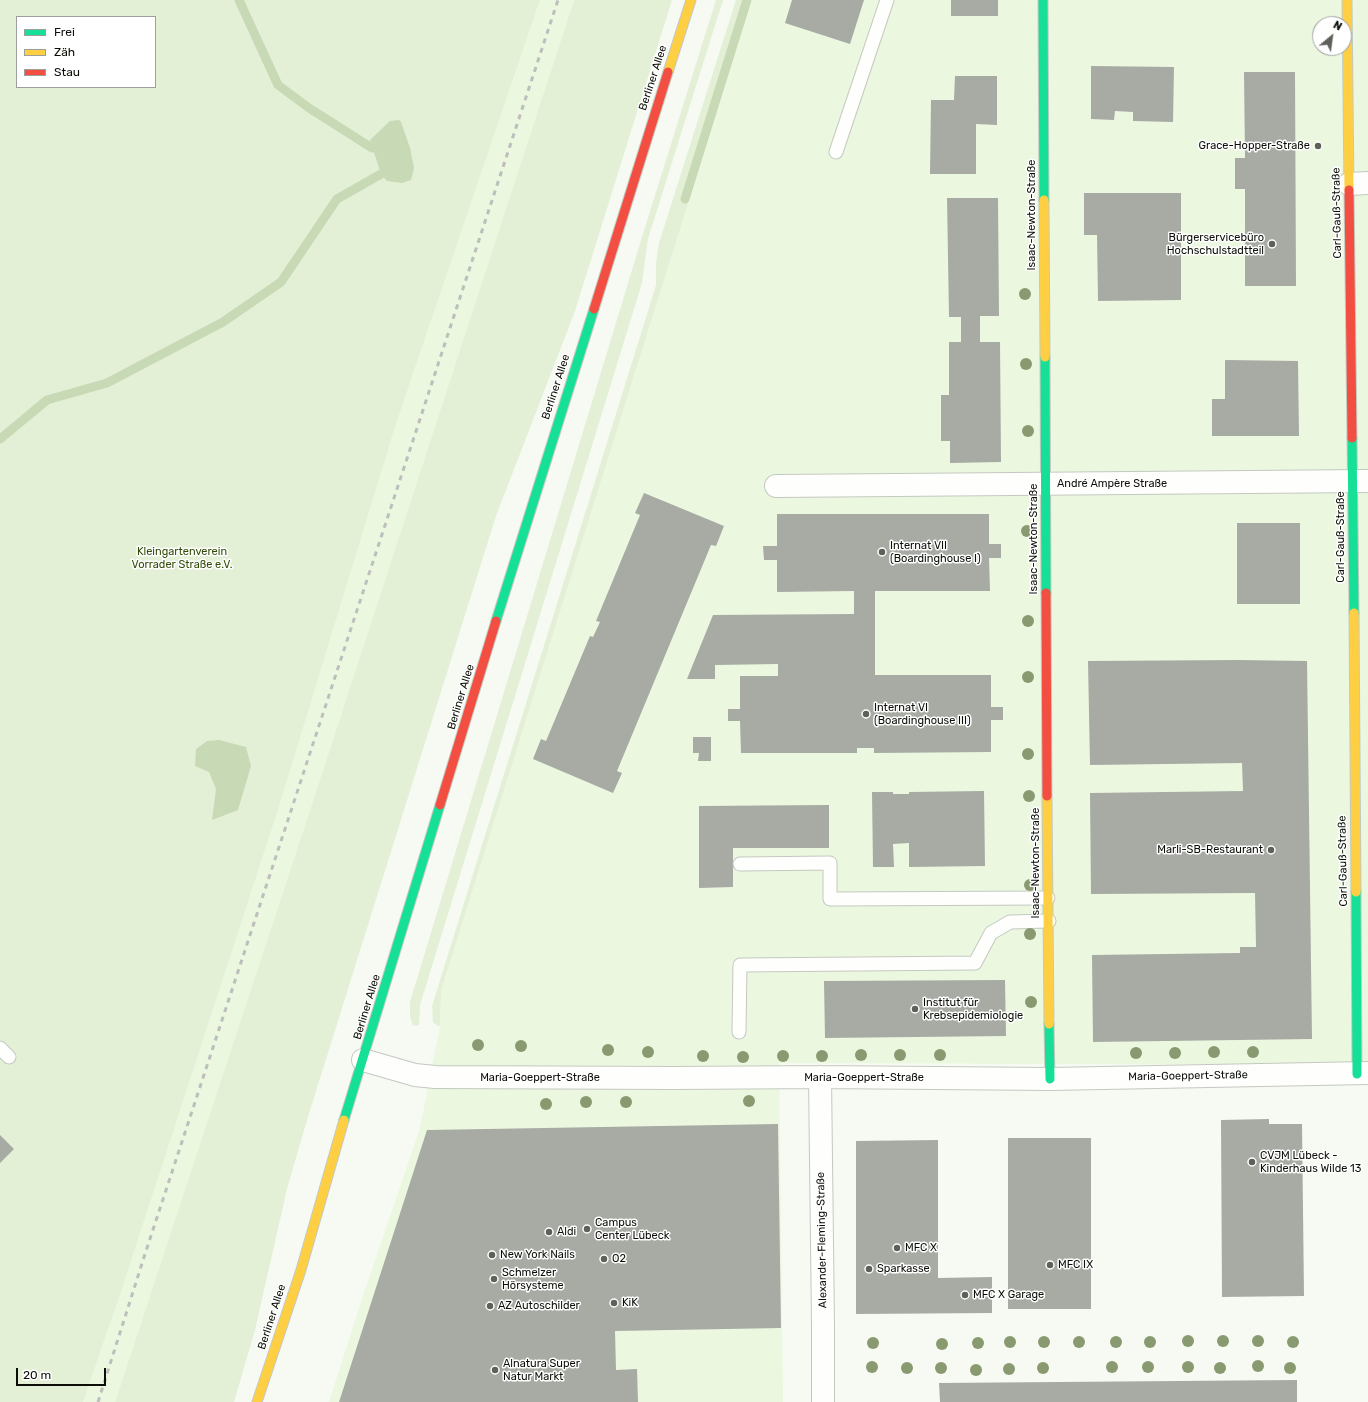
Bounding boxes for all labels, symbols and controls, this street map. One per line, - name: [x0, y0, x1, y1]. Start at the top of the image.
- legend: [16, 16, 156, 88]
- north arrow: [1312, 16, 1352, 56]
- text: N: [1331, 18, 1344, 34]
- text: Frei: [54, 25, 75, 39]
- street label: Berliner Allee: [636, 44, 670, 112]
- text: Zäh: [54, 45, 75, 59]
- text: Stau: [54, 65, 80, 79]
- place label: Grace-Hopper-Straße: [1199, 139, 1310, 153]
- marker: Grace-Hopper-Straße: [1313, 141, 1323, 151]
- street label: Isaac-Newton-Straße: [1025, 160, 1039, 270]
- street label: Carl-Gauß-Straße: [1330, 167, 1344, 259]
- place label: Bürgerservicebüro Hochschulstadtteil: [1167, 231, 1264, 257]
- marker: Bürgerservicebüro Hochschulstadtteil: [1267, 239, 1277, 249]
- street label: Berliner Allee: [539, 353, 573, 421]
- street label: André Ampère Straße: [1057, 477, 1167, 491]
- street label: Isaac-Newton-Straße: [1027, 484, 1041, 594]
- street label: Carl-Gauß-Straße: [1334, 491, 1348, 583]
- place label: Internat VII (Boardinghouse I): [890, 539, 981, 565]
- park label: Kleingartenverein Vorrader Straße e.V.: [132, 545, 232, 571]
- marker: Internat VII (Boardinghouse I): [877, 547, 887, 557]
- street label: Berliner Allee: [445, 663, 477, 731]
- place label: Internat VI (Boardinghouse III): [874, 701, 971, 727]
- marker: Internat VI (Boardinghouse III): [861, 709, 871, 719]
- street label: Isaac-Newton-Straße: [1029, 808, 1043, 918]
- street label: Carl-Gauß-Straße: [1336, 815, 1350, 907]
- place label: Marli-SB-Restaurant: [1157, 843, 1263, 857]
- marker: Marli-SB-Restaurant: [1266, 845, 1276, 855]
- street label: Berliner Allee: [351, 973, 383, 1041]
- place label: Institut für Krebsepidemiologie: [923, 996, 1023, 1022]
- marker: Institut für Krebsepidemiologie: [910, 1004, 920, 1014]
- street label: Maria-Goeppert-Straße: [1128, 1068, 1248, 1084]
- street label: Maria-Goeppert-Straße: [480, 1071, 600, 1085]
- street label: Maria-Goeppert-Straße: [804, 1071, 924, 1085]
- place label: CVJM Lübeck - Kinderhaus Wilde 13: [1260, 1149, 1361, 1175]
- marker: CVJM Lübeck - Kinderhaus Wilde 13: [1247, 1157, 1257, 1167]
- street label: Alexander-Fleming-Straße: [814, 1172, 830, 1308]
- place label: Campus Center Lübeck: [595, 1216, 669, 1242]
- marker: Campus Center Lübeck: [582, 1224, 592, 1234]
- place label: Aldi: [557, 1225, 576, 1239]
- marker: Aldi: [544, 1227, 554, 1237]
- place label: MFC X: [905, 1241, 937, 1255]
- marker: MFC X: [892, 1243, 902, 1253]
- place label: New York Nails: [500, 1248, 575, 1262]
- marker: New York Nails: [487, 1250, 497, 1260]
- place label: O2: [612, 1252, 626, 1266]
- marker: O2: [599, 1254, 609, 1264]
- place label: MFC IX: [1058, 1258, 1093, 1272]
- marker: MFC IX: [1045, 1260, 1055, 1270]
- place label: Sparkasse: [877, 1262, 930, 1276]
- marker: Sparkasse: [864, 1264, 874, 1274]
- place label: Schmelzer Hörsysteme: [502, 1266, 564, 1292]
- marker: Schmelzer Hörsysteme: [489, 1274, 499, 1284]
- street label: Berliner Allee: [255, 1283, 289, 1351]
- place label: MFC X Garage: [973, 1288, 1044, 1302]
- marker: MFC X Garage: [960, 1290, 970, 1300]
- place label: KiK: [622, 1296, 638, 1310]
- marker: KiK: [609, 1298, 619, 1308]
- place label: AZ Autoschilder: [498, 1299, 580, 1313]
- marker: AZ Autoschilder: [485, 1301, 495, 1311]
- place label: Alnatura Super Natur Markt: [503, 1357, 580, 1383]
- scale bar: [18, 1360, 108, 1386]
- marker: Alnatura Super Natur Markt: [490, 1365, 500, 1375]
- text: 20 m: [23, 1368, 51, 1382]

